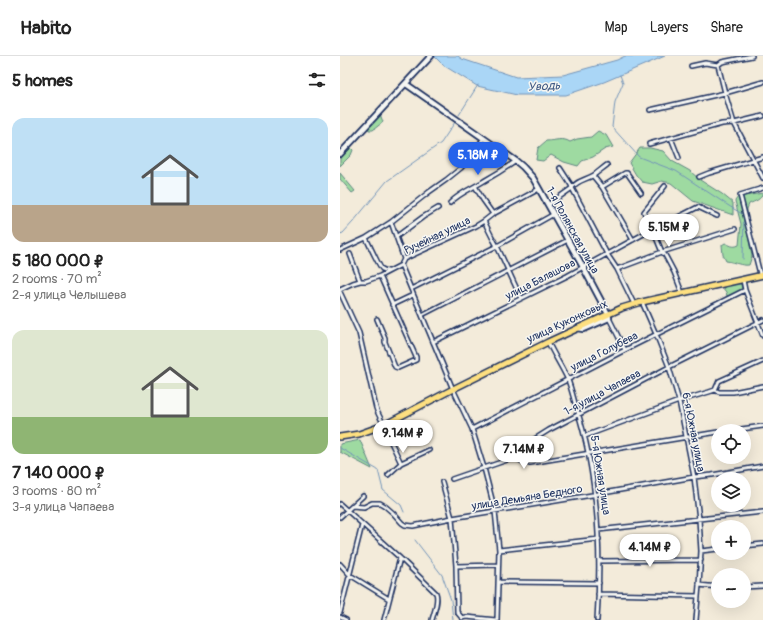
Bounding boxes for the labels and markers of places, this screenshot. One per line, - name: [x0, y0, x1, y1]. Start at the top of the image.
- pin: 5.18M ₽: [441, 142, 515, 176]
- pin: 5.15M ₽: [632, 214, 706, 248]
- pin: 9.14M ₽: [366, 420, 440, 454]
- pin: 7.14M ₽: [487, 436, 561, 470]
- pin: 4.14M ₽: [613, 534, 687, 568]

